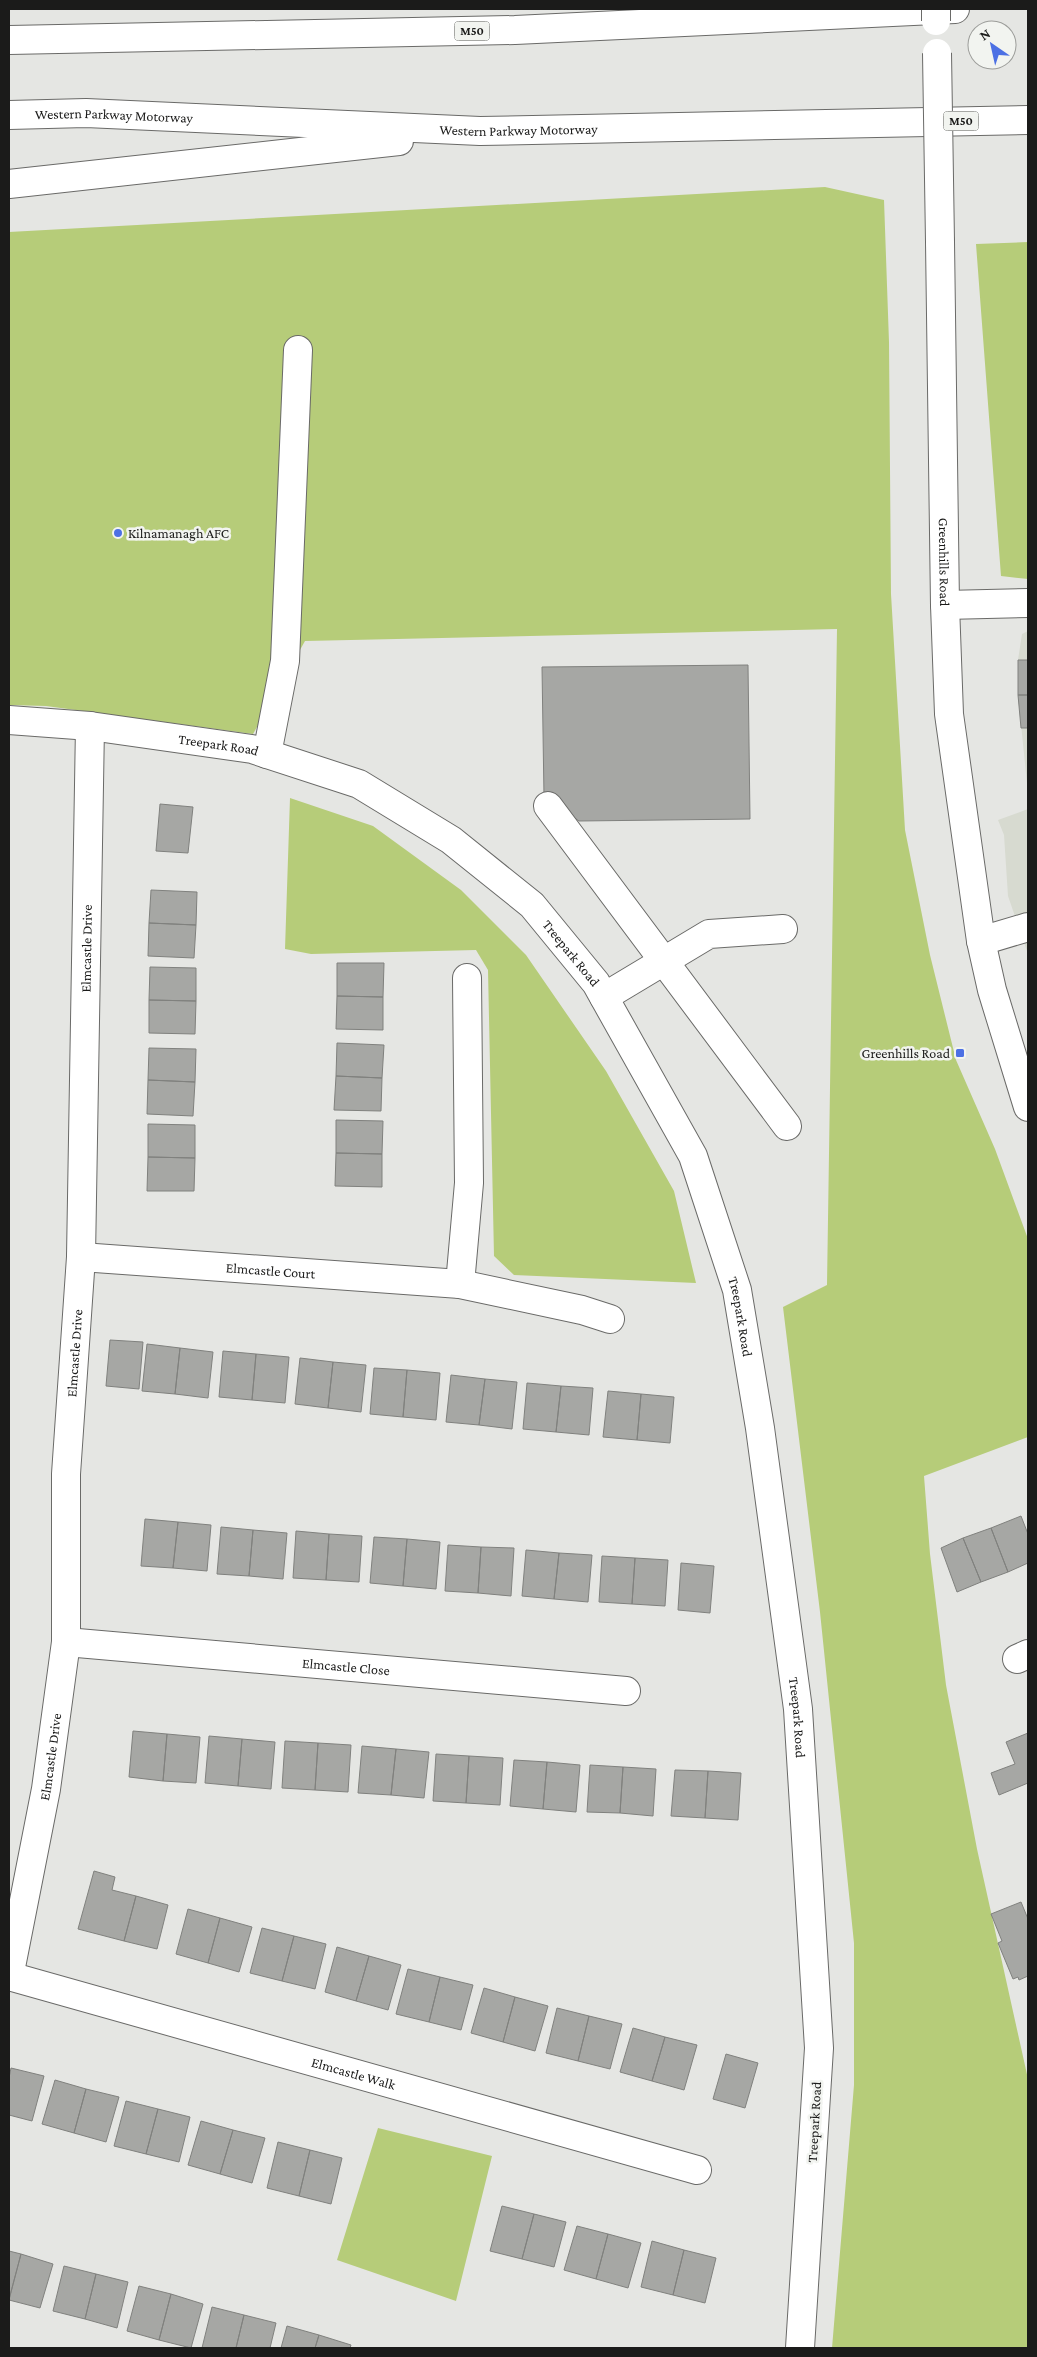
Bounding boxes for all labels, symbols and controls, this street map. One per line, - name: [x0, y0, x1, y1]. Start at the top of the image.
- north arrow: [967, 20, 1017, 70]
- road number: M50: [454, 22, 490, 40]
- text: N: [976, 25, 994, 44]
- street label: Western Parkway Motorway: [35, 105, 194, 126]
- road number: M50: [944, 112, 978, 130]
- street label: Western Parkway Motorway: [439, 121, 598, 139]
- street label: Greenhills Road: [936, 518, 953, 607]
- place label: Kilnamanagh AFC: [128, 525, 229, 541]
- marker: Kilnamanagh AFC: [112, 527, 124, 539]
- street label: Treepark Road: [177, 731, 261, 759]
- street label: Elmcastle Drive: [77, 904, 95, 993]
- street label: Treepark Road: [539, 917, 604, 990]
- place label: Greenhills Road: [862, 1045, 951, 1061]
- marker: Greenhills Road: [954, 1047, 966, 1059]
- street label: Elmcastle Court: [225, 1259, 316, 1282]
- street label: Treepark Road: [725, 1274, 756, 1358]
- street label: Elmcastle Drive: [63, 1309, 85, 1398]
- street label: Elmcastle Close: [301, 1655, 390, 1678]
- street label: Treepark Road: [786, 1676, 809, 1759]
- street label: Elmcastle Drive: [36, 1712, 64, 1802]
- street label: Elmcastle Walk: [310, 2054, 398, 2093]
- street label: Treepark Road: [804, 2081, 824, 2163]

